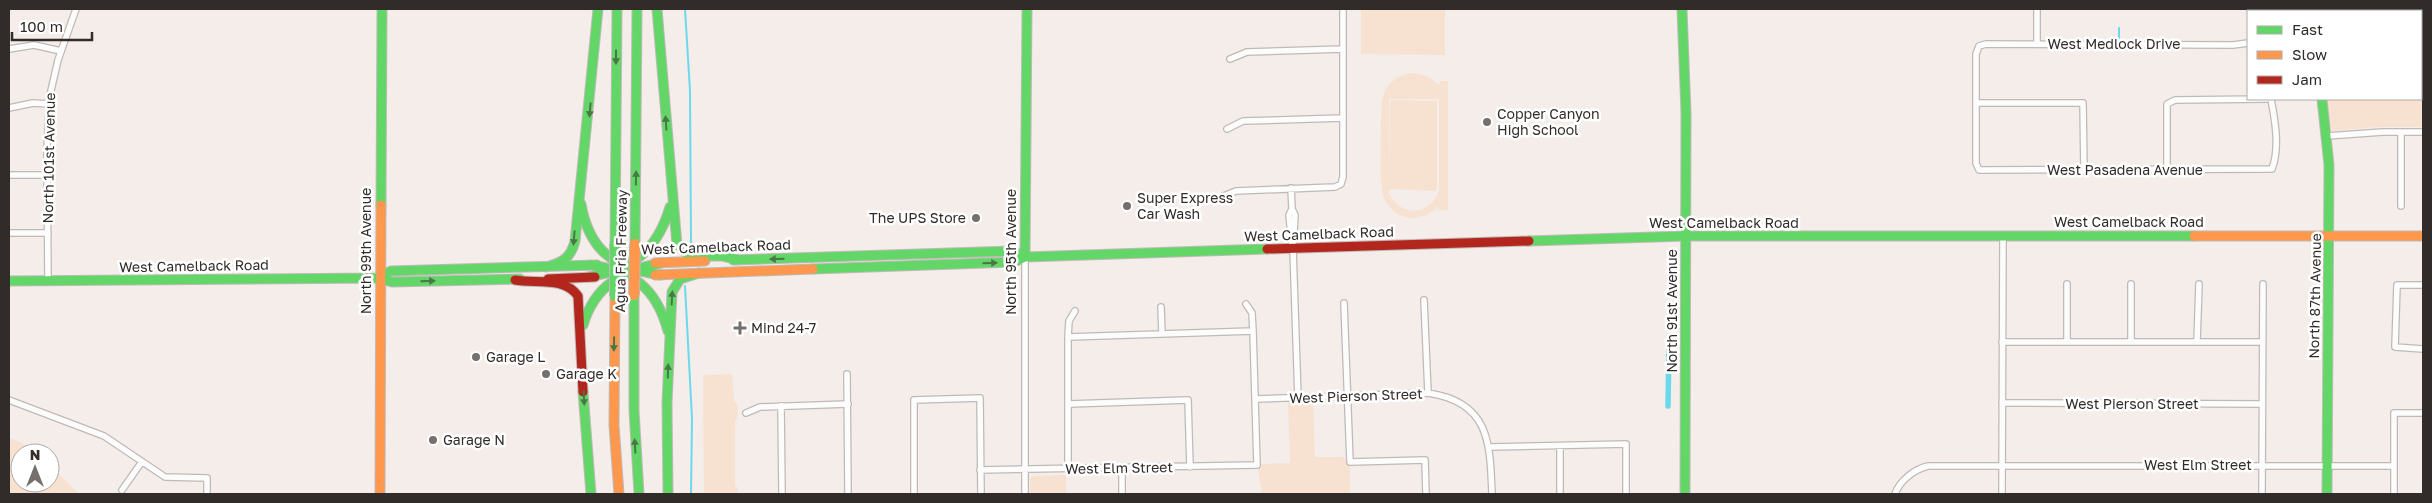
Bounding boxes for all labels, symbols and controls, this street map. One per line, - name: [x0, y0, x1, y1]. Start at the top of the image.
- scale bar: [12, 10, 92, 42]
- legend: [2247, 10, 2422, 100]
- text: 100 m: [20, 17, 63, 35]
- text: Fast: [2292, 20, 2323, 38]
- street label: West Medlock Drive: [2048, 35, 2180, 52]
- text: Slow: [2292, 45, 2327, 63]
- one-way arrow: [612, 50, 620, 66]
- text: Jam: [2292, 70, 2322, 88]
- street label: North 101st Avenue: [39, 93, 58, 223]
- one-way arrow: [585, 102, 593, 118]
- place label: Copper Canyon High School: [1497, 105, 1600, 138]
- one-way arrow: [661, 115, 669, 131]
- marker: Copper Canyon High School: [1481, 116, 1493, 128]
- street label: West Pasadena Avenue: [2047, 161, 2203, 178]
- one-way arrow: [632, 170, 640, 186]
- street label: North 99th Avenue: [357, 188, 374, 314]
- street label: Agua Fria Freeway: [611, 189, 630, 313]
- street label: North 95th Avenue: [1002, 189, 1019, 315]
- place label: Super Express Car Wash: [1137, 189, 1233, 222]
- marker: Super Express Car Wash: [1121, 200, 1133, 212]
- place label: The UPS Store: [869, 209, 966, 226]
- marker: The UPS Store: [970, 212, 982, 224]
- street label: West Camelback Road: [2054, 213, 2204, 230]
- street label: West Camelback Road: [1649, 214, 1799, 231]
- street label: West Camelback Road: [1244, 222, 1394, 245]
- one-way arrow: [570, 230, 578, 246]
- street label: North 87th Avenue: [2305, 233, 2324, 359]
- street label: West Camelback Road: [641, 235, 791, 258]
- street label: North 91st Avenue: [1663, 249, 1680, 373]
- one-way arrow: [768, 255, 784, 263]
- street label: West Camelback Road: [119, 256, 269, 275]
- one-way arrow: [983, 259, 999, 267]
- one-way arrow: [420, 277, 436, 285]
- one-way arrow: [669, 290, 677, 306]
- place label: Mind 24-7: [751, 319, 816, 336]
- marker: Mind 24-7: [733, 321, 747, 335]
- one-way arrow: [610, 337, 618, 353]
- place label: Garage L: [486, 348, 545, 365]
- marker: Garage L: [470, 351, 482, 363]
- one-way arrow: [664, 363, 672, 379]
- place label: Garage K: [556, 365, 617, 382]
- marker: Garage K: [540, 368, 552, 380]
- street label: West Pierson Street: [1289, 385, 1423, 406]
- one-way arrow: [581, 390, 589, 406]
- street label: West Pierson Street: [2065, 395, 2199, 412]
- place label: Garage N: [443, 431, 505, 448]
- marker: Garage N: [427, 434, 439, 446]
- one-way arrow: [631, 437, 639, 453]
- north arrow: [10, 443, 60, 493]
- text: N: [30, 446, 40, 463]
- street label: West Elm Street: [2144, 456, 2252, 473]
- street label: West Elm Street: [1065, 458, 1173, 477]

